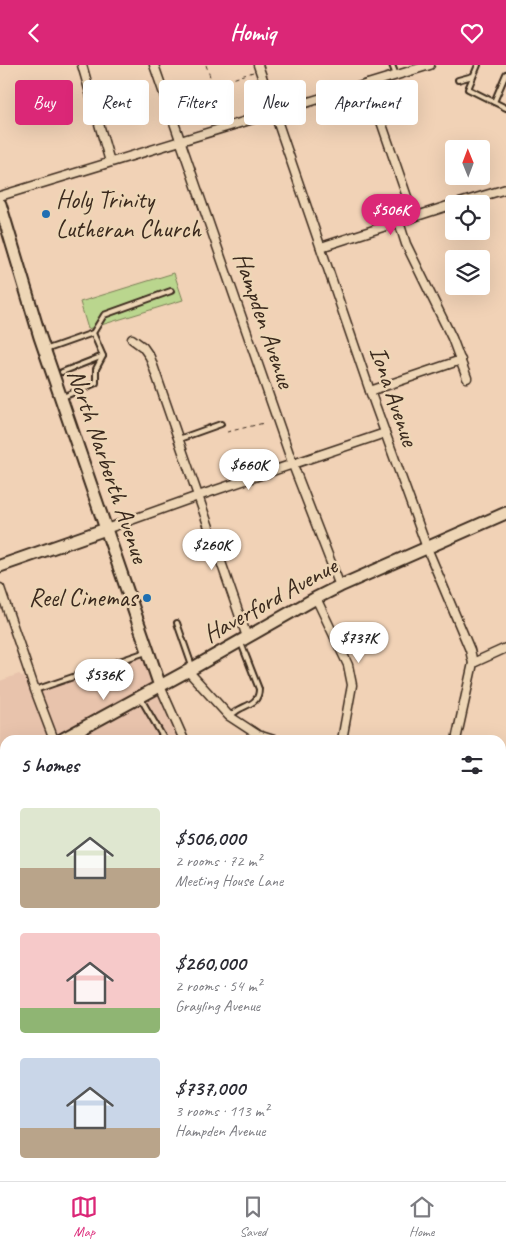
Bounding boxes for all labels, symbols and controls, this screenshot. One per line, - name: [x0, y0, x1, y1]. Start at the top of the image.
- icon: back: [20, 19, 48, 47]
- text: Homiq: [230, 19, 276, 47]
- icon: heart: [458, 19, 486, 47]
- chip: Buy: [15, 80, 73, 125]
- chip: Rent: [83, 80, 149, 125]
- chip: Filters: [159, 80, 234, 125]
- chip: New: [244, 80, 306, 125]
- chip: Apartment: [316, 80, 418, 125]
- north arrow: [445, 140, 490, 185]
- map controls: [445, 140, 490, 295]
- place label: Holy Trinity Lutheran Church: [56, 184, 202, 245]
- pin: $506K: [356, 193, 426, 236]
- button: locate: [445, 195, 490, 240]
- text: $506K: [372, 200, 410, 220]
- marker: Holy Trinity Lutheran Church: [40, 208, 52, 220]
- street label: Hampden Avenue: [226, 248, 303, 394]
- button: layers: [445, 250, 490, 295]
- street label: Iona Avenue: [362, 342, 427, 452]
- street label: North Narberth Avenue: [60, 365, 157, 569]
- pin: $660K: [214, 449, 284, 491]
- text: $660K: [230, 455, 268, 475]
- pin: $260K: [177, 529, 247, 571]
- text: $260K: [193, 535, 231, 555]
- street label: Haverford Avenue: [197, 549, 344, 650]
- place label: Reel Cinemas: [29, 582, 139, 614]
- marker: Reel Cinemas: [141, 592, 153, 604]
- pin: $737K: [324, 621, 394, 664]
- text: $737K: [341, 628, 377, 648]
- pin: $536K: [69, 659, 139, 701]
- text: $536K: [85, 665, 123, 685]
- icon: filters: [458, 751, 486, 779]
- text: 5 homes: [20, 752, 79, 778]
- text: $506,000: [175, 825, 245, 851]
- icon: home: [60, 828, 120, 888]
- text: 2 rooms · 72 m²: [175, 851, 261, 871]
- text: Meeting House Lane: [175, 871, 283, 891]
- text: $260,000: [175, 950, 246, 976]
- icon: home: [60, 953, 120, 1013]
- text: 2 rooms · 54 m²: [175, 976, 261, 996]
- text: Grayling Avenue: [175, 996, 260, 1016]
- text: $737,000: [175, 1075, 245, 1101]
- icon: home: [60, 1078, 120, 1138]
- text: 3 rooms · 113 m²: [175, 1101, 269, 1121]
- text: Hampden Avenue: [175, 1121, 265, 1141]
- tab: Map: [70, 1193, 98, 1240]
- tab: Saved: [239, 1193, 267, 1240]
- tab: Home: [408, 1193, 436, 1240]

